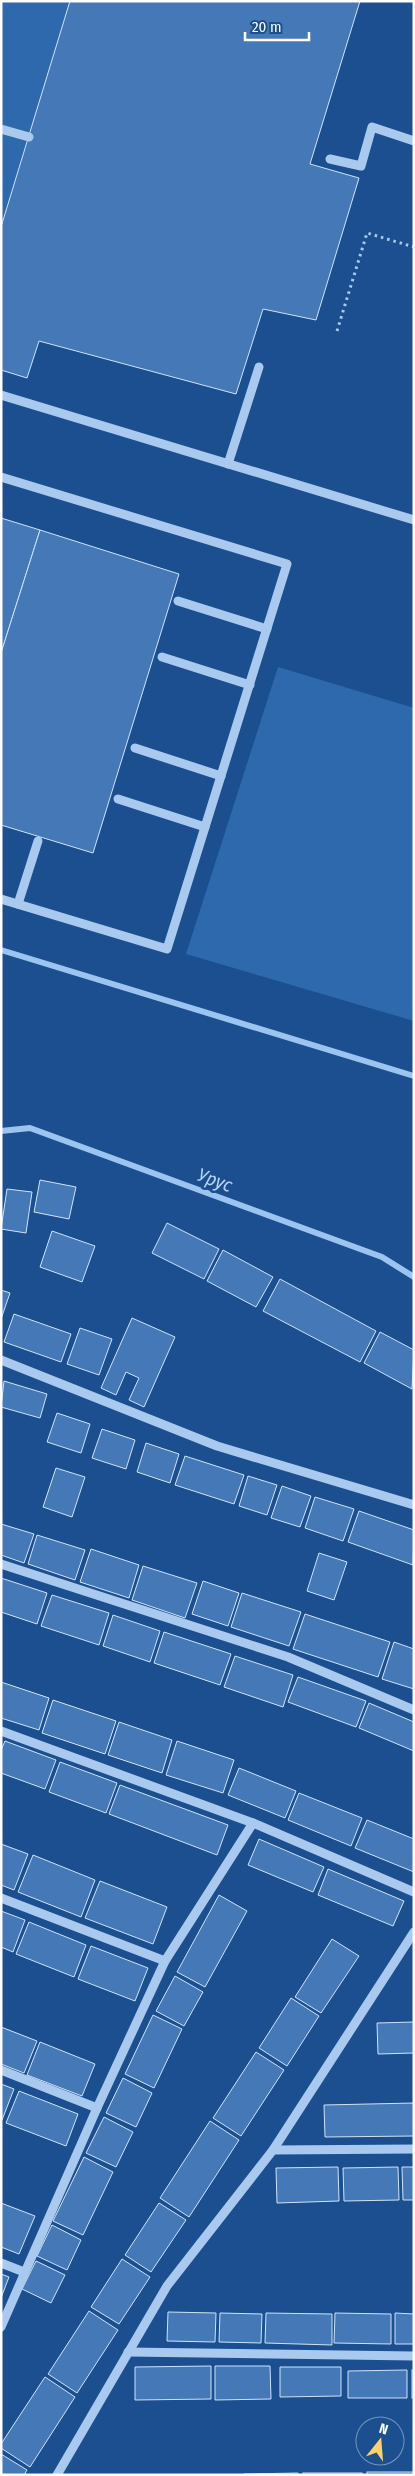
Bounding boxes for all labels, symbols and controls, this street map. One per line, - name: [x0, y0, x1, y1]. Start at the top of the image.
- scale bar: [245, 10, 309, 42]
- text: 20 m: [252, 18, 282, 36]
- water label: Урус: [194, 1163, 236, 1197]
- north arrow: [355, 2416, 405, 2466]
- text: N: [377, 2420, 390, 2438]

